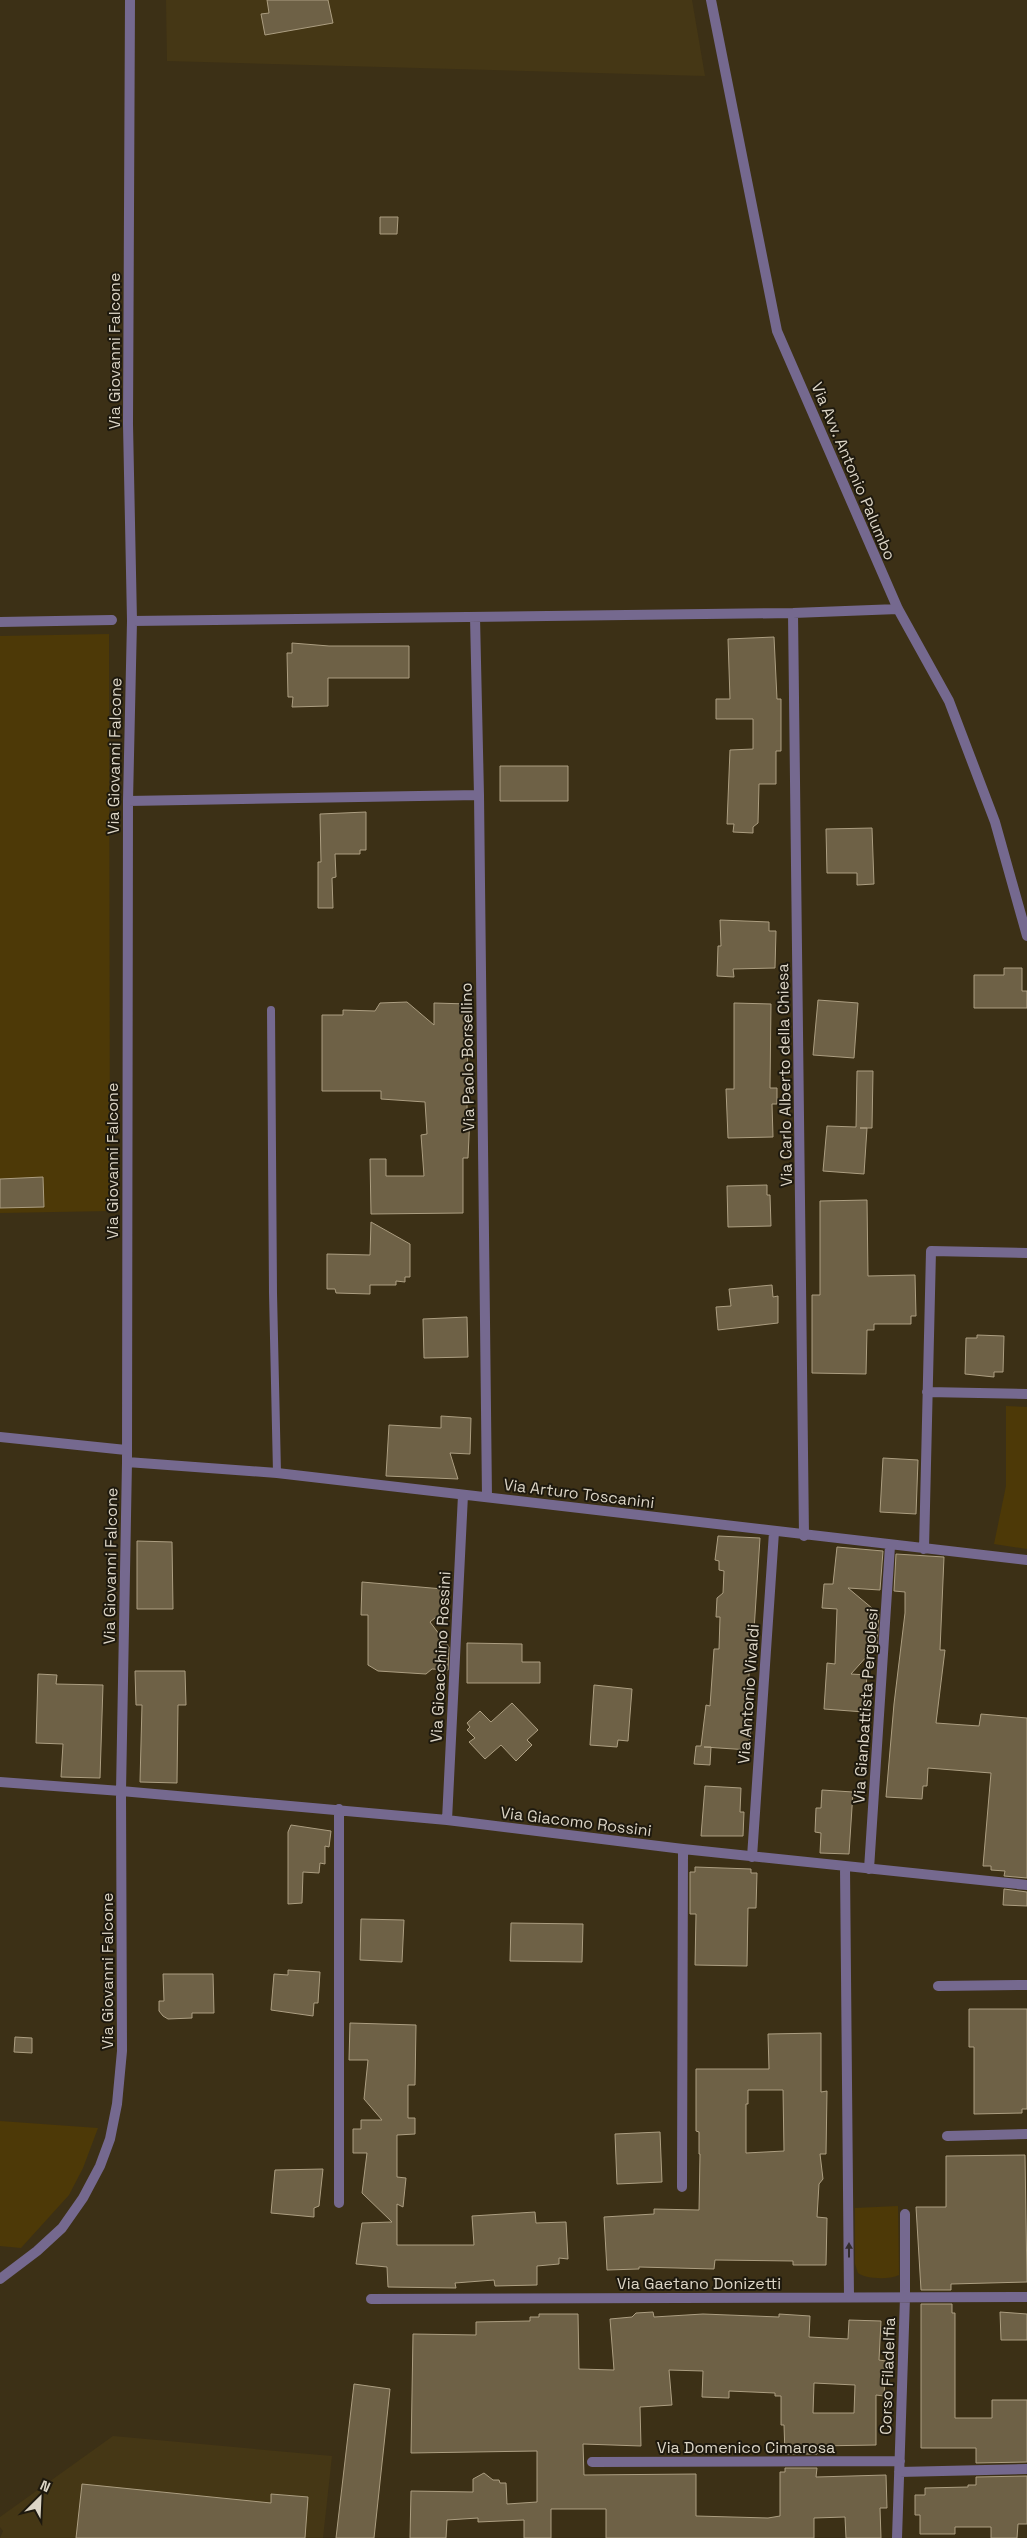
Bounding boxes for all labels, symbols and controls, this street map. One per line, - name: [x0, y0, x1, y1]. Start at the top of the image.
- street label: Via Giovanni Falcone: [104, 273, 125, 429]
- street label: Via Avv. Antonio Palumbo: [806, 379, 901, 563]
- street label: Via Giovanni Falcone: [103, 677, 126, 835]
- street label: Via Carlo Alberto della Chiesa: [772, 963, 797, 1187]
- street label: Via Paolo Borsellino: [456, 982, 479, 1132]
- street label: Via Giovanni Falcone: [102, 1083, 123, 1239]
- street label: Via Arturo Toscanini: [502, 1474, 656, 1513]
- street label: Via Giovanni Falcone: [99, 1487, 122, 1645]
- street label: Via Gioacchino Rossini: [426, 1571, 455, 1743]
- street label: Via Gianbattista Pergolesi: [848, 1608, 883, 1804]
- street label: Via Antonio Vivaldi: [733, 1623, 764, 1765]
- street label: Via Giacomo Rossini: [499, 1802, 653, 1841]
- street label: Via Giovanni Falcone: [97, 1893, 118, 2049]
- one-way arrow: [845, 2242, 853, 2258]
- street label: Via Gaetano Donizetti: [617, 2273, 781, 2294]
- street label: Corso Filadelfia: [875, 2317, 900, 2435]
- street label: Via Domenico Cimarosa: [657, 2437, 835, 2458]
- north arrow: [15, 2473, 65, 2523]
- text: N: [37, 2476, 53, 2496]

